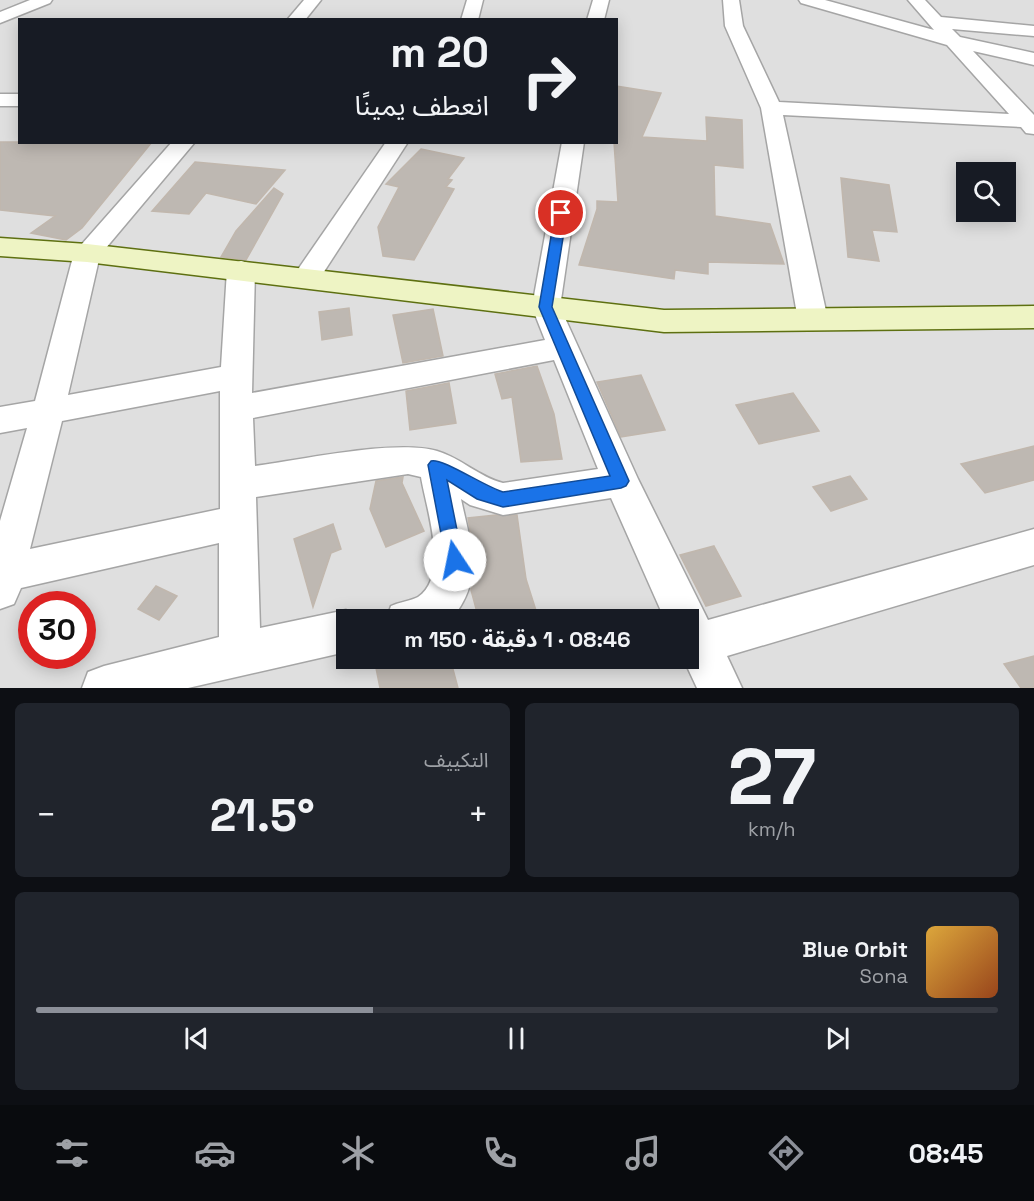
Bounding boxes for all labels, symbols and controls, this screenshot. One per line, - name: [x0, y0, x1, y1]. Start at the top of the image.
- text: 20 m: [390, 26, 489, 79]
- icon: right: [510, 42, 588, 120]
- text: انعطف يمينًا: [355, 88, 489, 123]
- map controls: [956, 162, 1016, 222]
- button: search: [956, 162, 1016, 222]
- pin: [535, 187, 586, 238]
- icon: arrive: [544, 196, 577, 229]
- position arrow: [423, 528, 487, 592]
- speed limit sign: 30: [18, 591, 96, 669]
- text: 08:46 · 1 دقيقة · 150 m: [404, 625, 631, 653]
- text: 27: [727, 727, 816, 827]
- text: التكييف: [424, 747, 489, 773]
- text: 21.5°: [210, 787, 315, 844]
- text: −: [36, 794, 56, 836]
- text: +: [468, 794, 489, 836]
- text: km/h: [748, 816, 796, 842]
- text: Blue Orbit: [802, 935, 908, 963]
- text: Sona: [860, 963, 908, 989]
- icon: previous: [180, 1022, 213, 1055]
- icon: pause: [500, 1022, 533, 1055]
- icon: next: [821, 1022, 854, 1055]
- icon: filters: [51, 1132, 93, 1174]
- icon: car: [194, 1132, 236, 1174]
- icon: climate: [337, 1132, 379, 1174]
- icon: phone: [479, 1132, 521, 1174]
- icon: music: [622, 1132, 664, 1174]
- icon: directions: [765, 1132, 807, 1174]
- text: 08:45: [908, 1136, 984, 1171]

